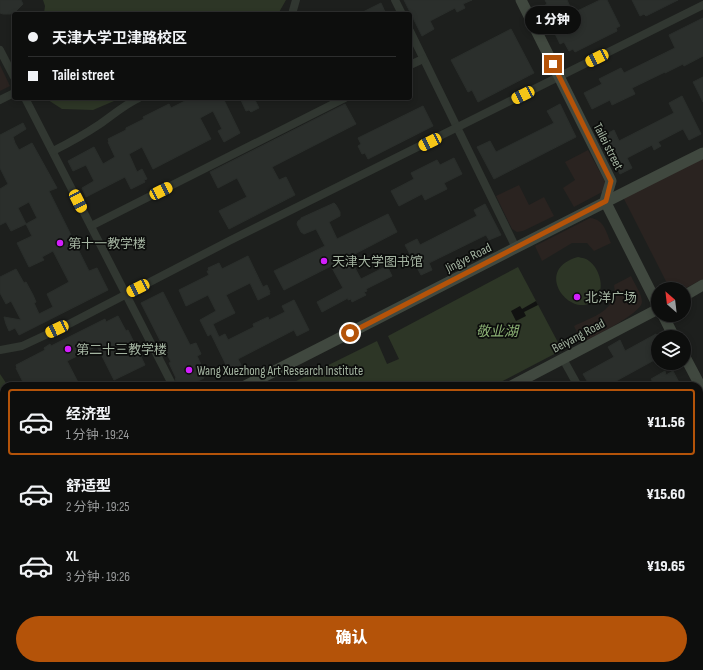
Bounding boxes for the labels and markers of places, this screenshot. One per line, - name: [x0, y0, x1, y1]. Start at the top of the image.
- place label: 第十一教学楼: [68, 236, 146, 252]
- marker: 第十一教学楼: [55, 238, 65, 248]
- place label: 天津大学图书馆: [332, 254, 423, 270]
- marker: 天津大学图书馆: [319, 256, 329, 266]
- place label: 北洋广场: [585, 290, 637, 306]
- marker: 北洋广场: [572, 292, 582, 302]
- place label: 第二十三教学楼: [76, 342, 167, 358]
- marker: 第二十三教学楼: [63, 344, 73, 354]
- place label: Wang Xuezhong Art Research Institute: [197, 363, 363, 379]
- marker: Wang Xuezhong Art Research Institute: [184, 365, 194, 375]

